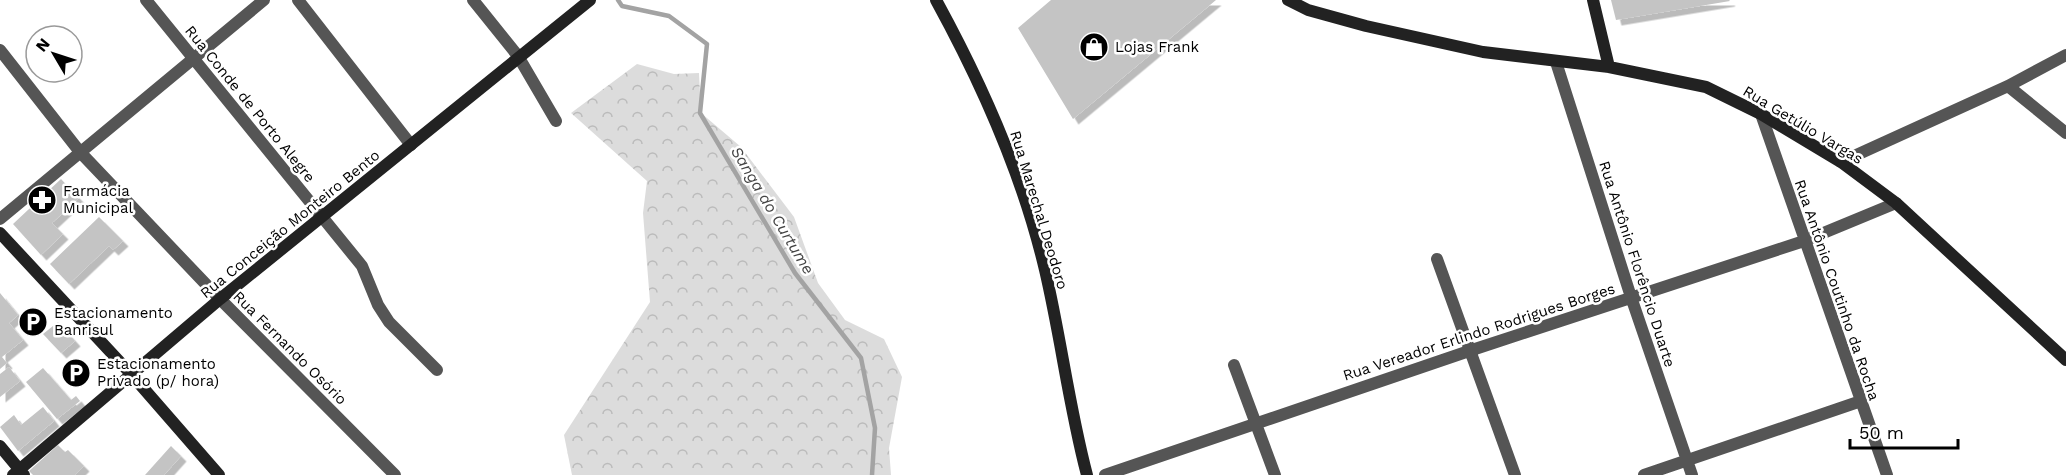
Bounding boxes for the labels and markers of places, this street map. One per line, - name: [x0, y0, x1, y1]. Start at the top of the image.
- shop icon: Lojas Frank: [1078, 31, 1110, 63]
- place label: Lojas Frank: [1115, 38, 1199, 56]
- place label: Farmácia Municipal: [63, 182, 134, 217]
- pharmacy icon: Farmácia Municipal: [26, 184, 58, 216]
- place label: Estacionamento Banrisul: [54, 304, 173, 339]
- parking icon: Estacionamento Banrisul: [17, 306, 49, 338]
- place label: Estacionamento Privado (p/ hora): [97, 355, 219, 390]
- parking icon: Estacionamento Privado (p/ hora): [60, 357, 92, 389]

